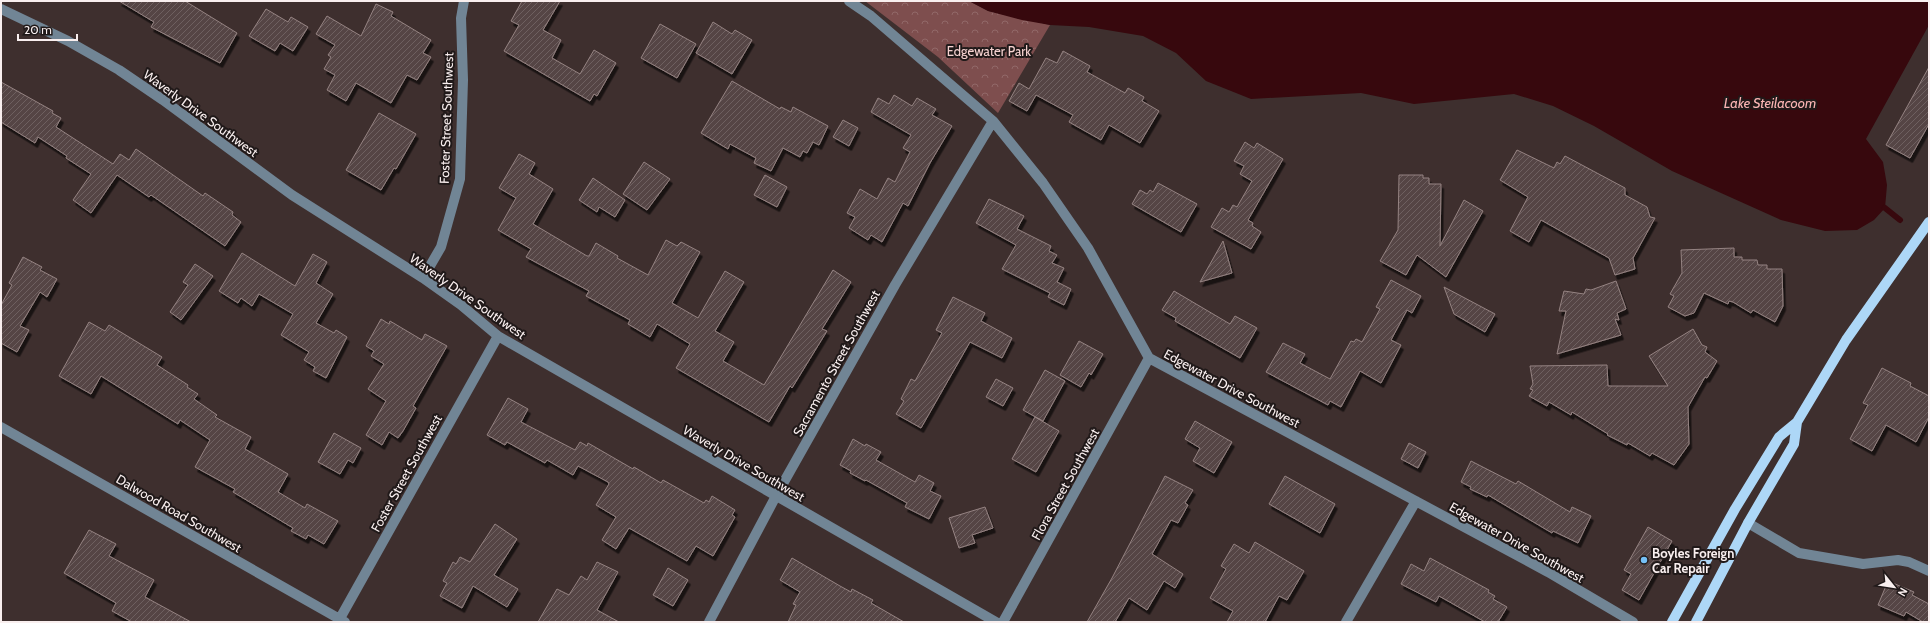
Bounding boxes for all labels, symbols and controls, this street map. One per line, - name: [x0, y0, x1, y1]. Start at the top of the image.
- scale bar: [18, 16, 77, 42]
- text: 20 m: [24, 22, 52, 37]
- park label: Edgewater Park: [947, 43, 1031, 59]
- street label: Foster Street Southwest: [436, 51, 456, 184]
- street label: Waverly Drive Southwest: [140, 66, 262, 160]
- water label: Lake Steilacoom: [1724, 94, 1816, 112]
- street label: Waverly Drive Southwest: [407, 250, 530, 342]
- street label: Sacramento Street Southwest: [789, 287, 883, 439]
- street label: Edgewater Drive Southwest: [1161, 345, 1303, 431]
- street label: Foster Street Southwest: [367, 411, 445, 535]
- street label: Waverly Drive Southwest: [680, 422, 808, 505]
- street label: Flora Street Southwest: [1028, 425, 1103, 543]
- street label: Dalwood Road Southwest: [113, 471, 245, 556]
- street label: Edgewater Drive Southwest: [1447, 498, 1588, 586]
- place label: Boyles Foreign Car Repair: [1652, 545, 1734, 576]
- marker: Boyles Foreign Car Repair: [1639, 555, 1649, 565]
- north arrow: [1874, 567, 1914, 607]
- text: N: [1895, 585, 1911, 599]

